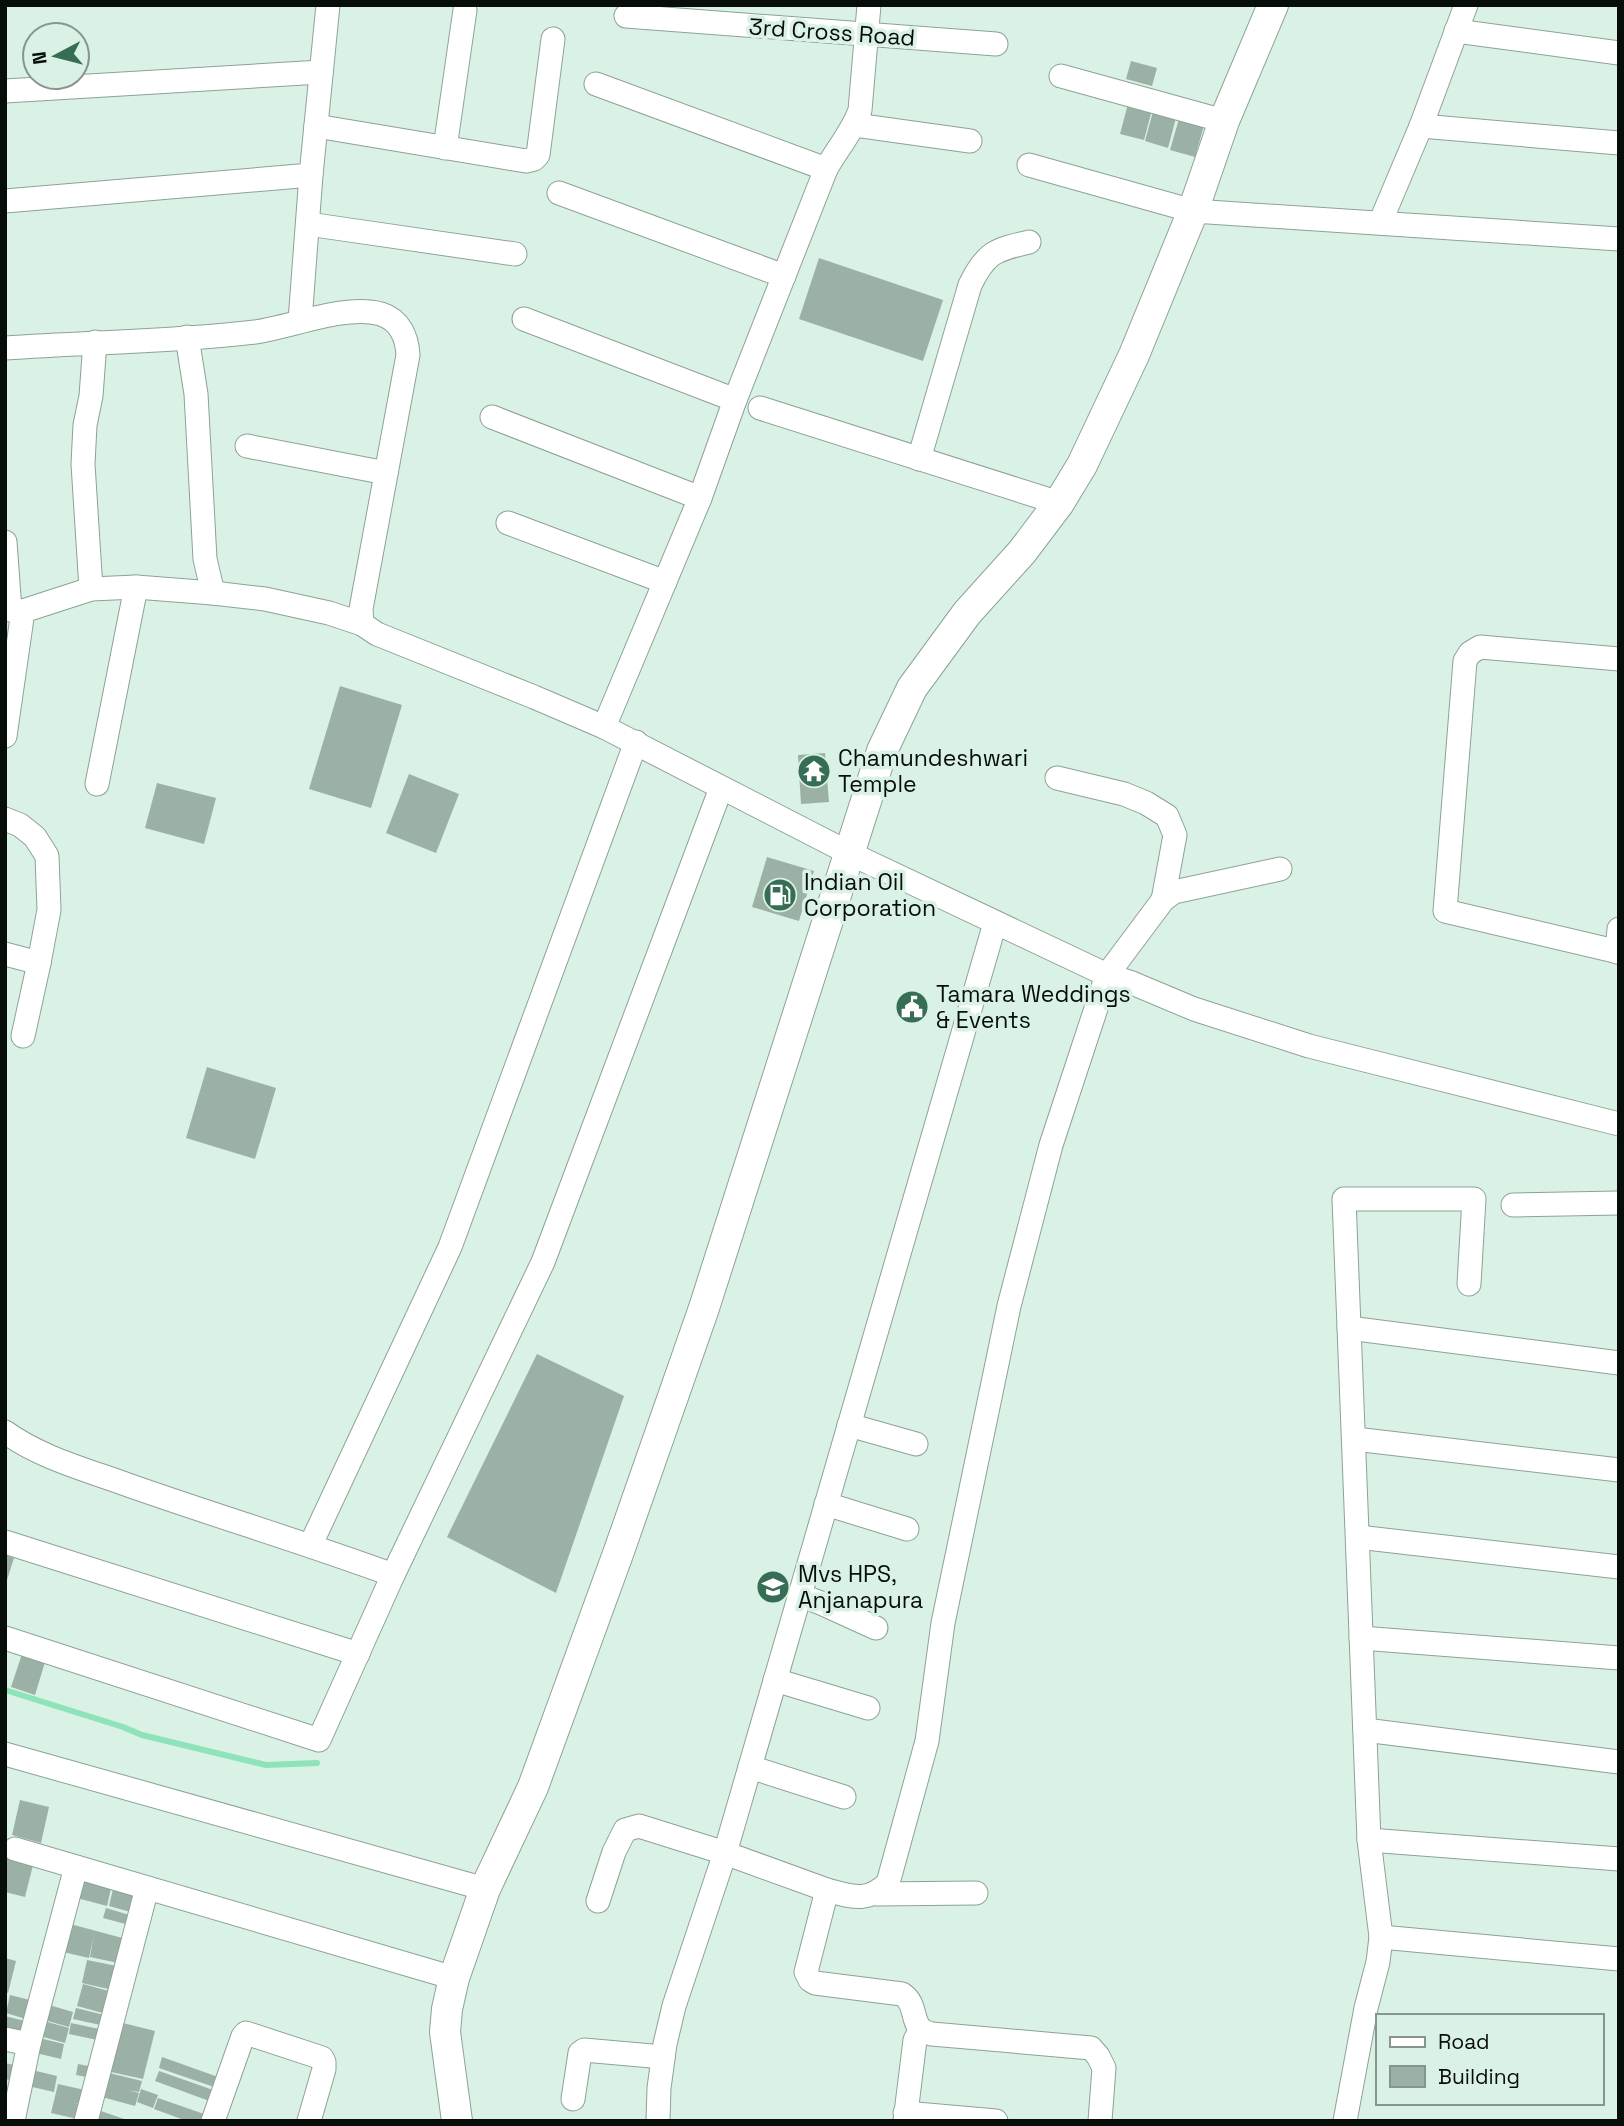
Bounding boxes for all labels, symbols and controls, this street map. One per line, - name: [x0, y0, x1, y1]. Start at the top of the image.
- street label: 3rd Cross Road: [748, 11, 916, 53]
- north arrow: [21, 21, 91, 91]
- text: N: [26, 50, 53, 66]
- place label: Chamundeshwari Temple: [838, 743, 1028, 799]
- temple icon: Chamundeshwari Temple: [795, 752, 833, 790]
- place label: Indian Oil Corporation: [804, 867, 936, 923]
- fuel station icon: Indian Oil Corporation: [761, 876, 799, 914]
- place label: Tamara Weddings & Events: [936, 979, 1131, 1035]
- public building icon: Tamara Weddings & Events: [893, 988, 931, 1026]
- place label: Mvs HPS, Anjanapura: [798, 1559, 923, 1615]
- school or university icon: Mvs HPS, Anjanapura: [754, 1568, 792, 1606]
- legend: [1376, 2014, 1603, 2105]
- text: Road: [1438, 2028, 1490, 2055]
- text: Building: [1438, 2063, 1520, 2090]

